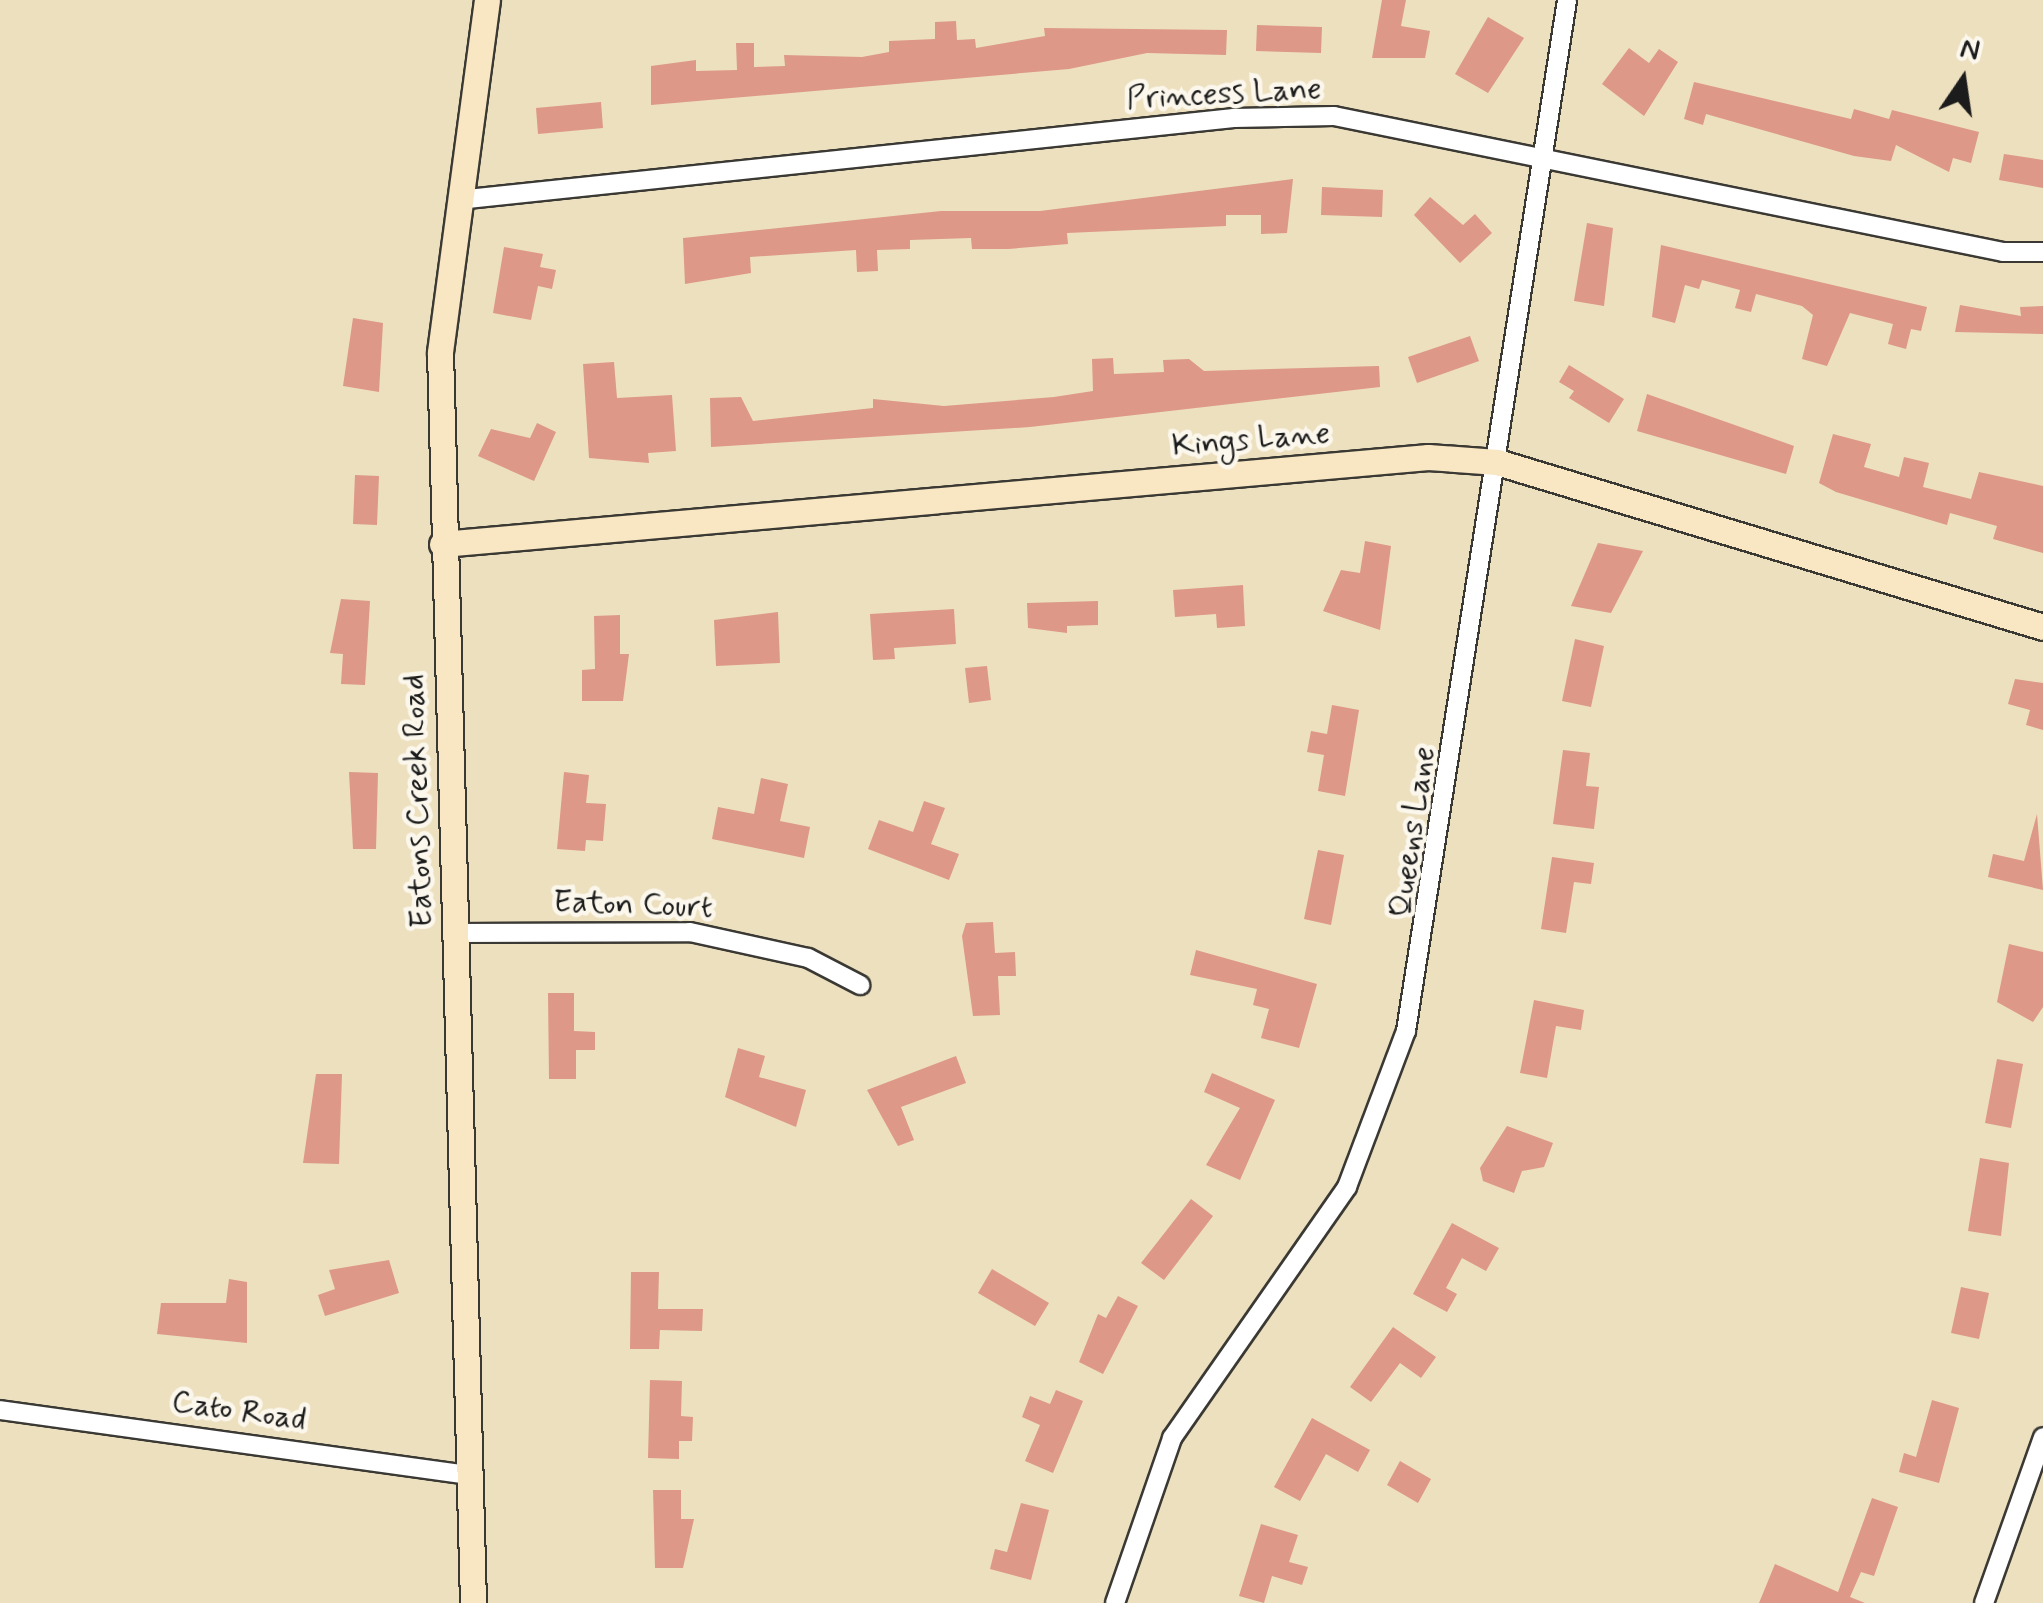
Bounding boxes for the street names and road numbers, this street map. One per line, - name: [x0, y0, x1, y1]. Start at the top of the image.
- street label: Princess Lane: [1125, 70, 1323, 118]
- street label: Kings Lane: [1172, 414, 1330, 466]
- street label: Eatons Creek Road: [394, 673, 442, 929]
- street label: Queens Lane: [1382, 743, 1444, 921]
- street label: Eaton Court: [549, 883, 717, 927]
- street label: Cato Road: [170, 1383, 308, 1439]

